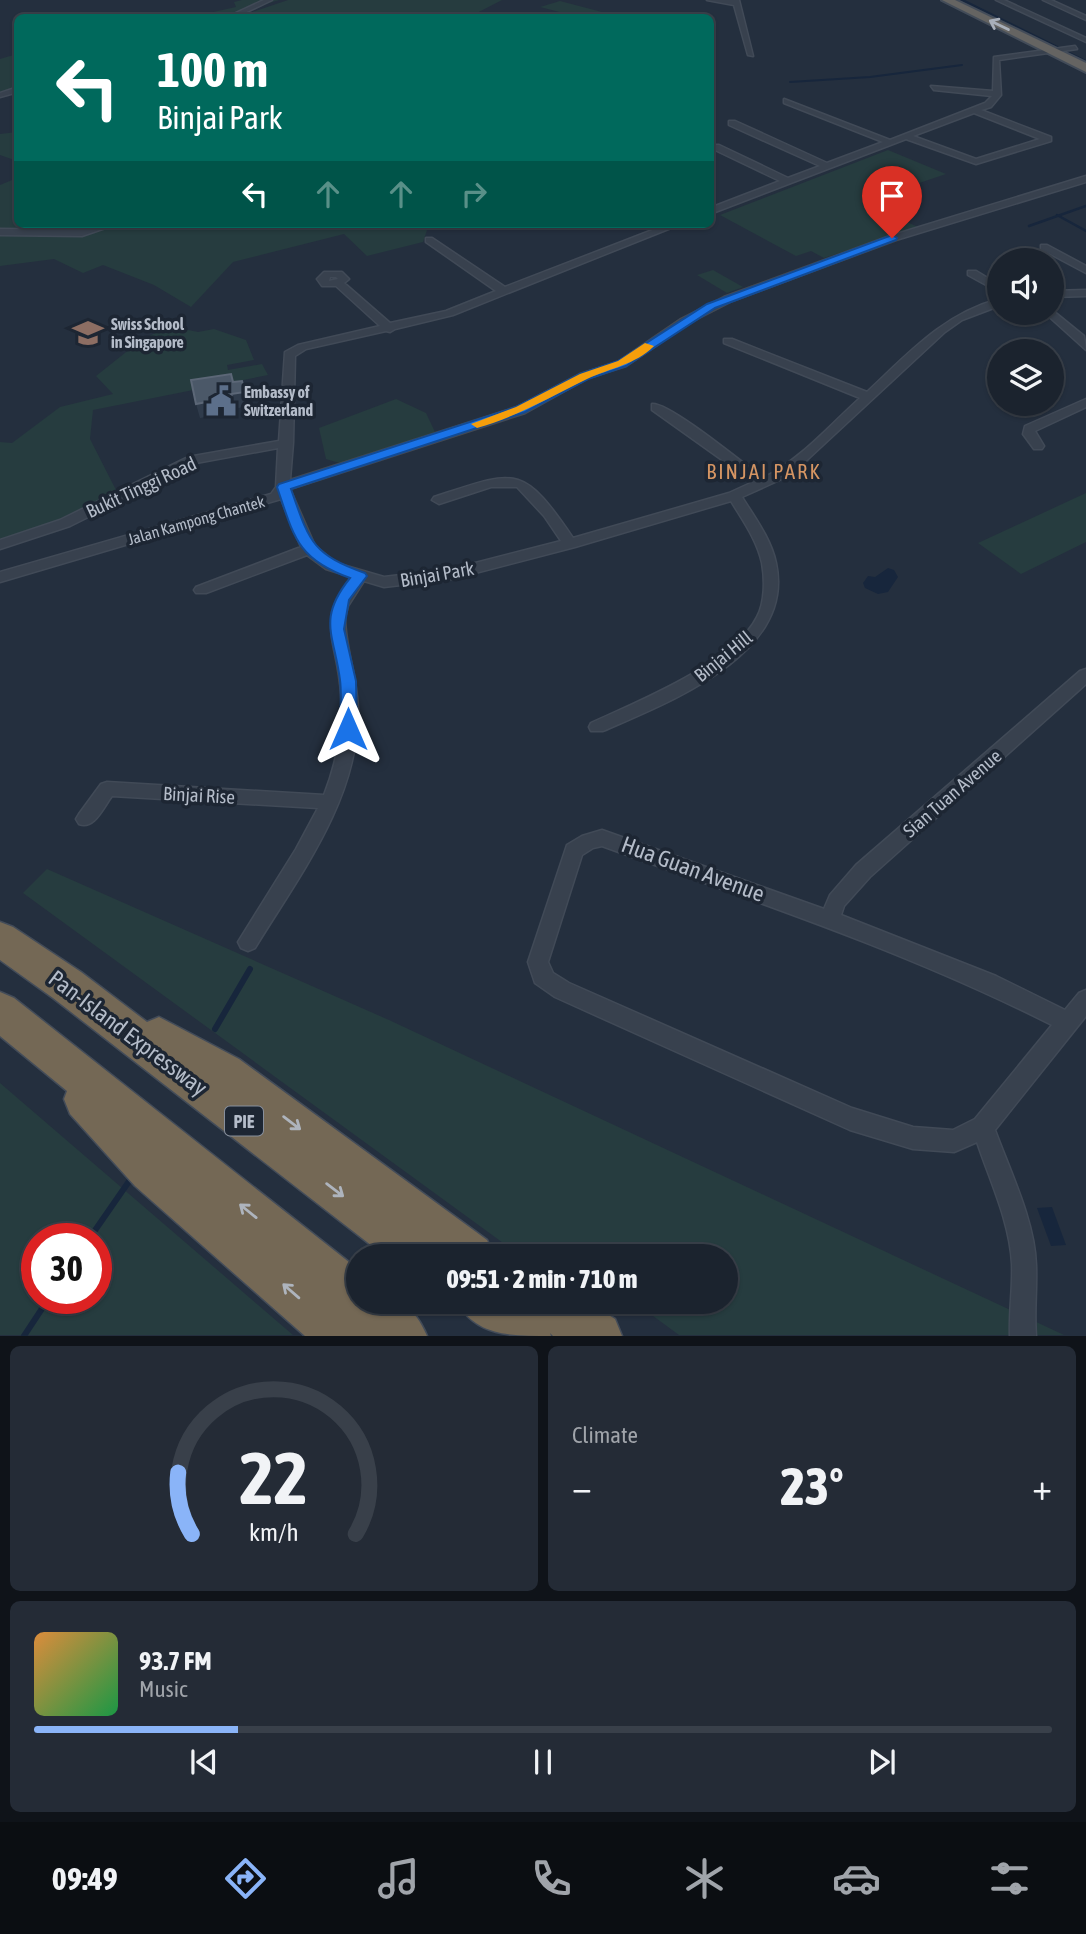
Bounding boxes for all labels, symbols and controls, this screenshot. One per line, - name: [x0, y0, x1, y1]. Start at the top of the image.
- one-way arrow: [989, 18, 1010, 31]
- text: 100 m: [157, 41, 268, 97]
- icon: left: [42, 42, 133, 133]
- text: Binjai Park: [157, 99, 282, 136]
- pin: [862, 166, 922, 238]
- icon: left: [236, 175, 274, 213]
- icon: ahead: [309, 175, 347, 213]
- icon: ahead: [382, 175, 420, 213]
- icon: right: [455, 175, 493, 213]
- icon: arrive: [873, 177, 911, 215]
- map controls: [987, 248, 1064, 416]
- button: sound: [987, 248, 1064, 325]
- place label: Swiss School in Singapore: [111, 315, 185, 351]
- school or university icon: Swiss School in Singapore: [71, 316, 105, 350]
- button: layers: [987, 339, 1064, 416]
- place label: Embassy of Switzerland: [244, 383, 313, 419]
- public building icon: Embassy of Switzerland: [204, 384, 238, 418]
- street label: Bukit Tinggi Road: [82, 452, 200, 522]
- district label: BINJAI PARK: [706, 459, 822, 483]
- street label: Jalan Kampong Chantek: [125, 492, 267, 549]
- street label: Binjai Park: [398, 557, 476, 591]
- street label: Binjai Hill: [690, 626, 756, 686]
- position arrow: [311, 692, 385, 766]
- street label: Sian Tuan Avenue: [898, 744, 1006, 842]
- street label: Binjai Rise: [162, 782, 236, 808]
- street label: Hua Guan Avenue: [618, 831, 768, 907]
- street label: Pan-Island Expressway: [44, 965, 212, 1101]
- road number: PIE: [225, 1106, 263, 1136]
- one-way arrow: [282, 1116, 301, 1130]
- one-way arrow: [325, 1183, 344, 1198]
- one-way arrow: [239, 1204, 258, 1219]
- speed limit sign: 30: [21, 1223, 112, 1314]
- text: 09:51 · 2 min · 710 m: [447, 1264, 637, 1294]
- one-way arrow: [282, 1283, 300, 1299]
- text: Climate: [572, 1422, 638, 1448]
- text: 22: [240, 1437, 308, 1520]
- text: 23°: [780, 1456, 844, 1516]
- text: −: [572, 1465, 592, 1508]
- text: +: [1032, 1465, 1052, 1508]
- text: km/h: [249, 1518, 299, 1546]
- text: 93.7 FM: [139, 1646, 212, 1676]
- text: Music: [139, 1676, 187, 1702]
- icon: previous: [185, 1743, 223, 1781]
- icon: pause: [524, 1743, 562, 1781]
- icon: next: [863, 1743, 901, 1781]
- icon: directions: [221, 1854, 270, 1903]
- icon: music: [374, 1854, 423, 1903]
- icon: phone: [527, 1854, 576, 1903]
- icon: climate: [680, 1854, 729, 1903]
- icon: car: [832, 1854, 881, 1903]
- icon: filters: [985, 1854, 1034, 1903]
- text: 09:49: [52, 1860, 118, 1897]

